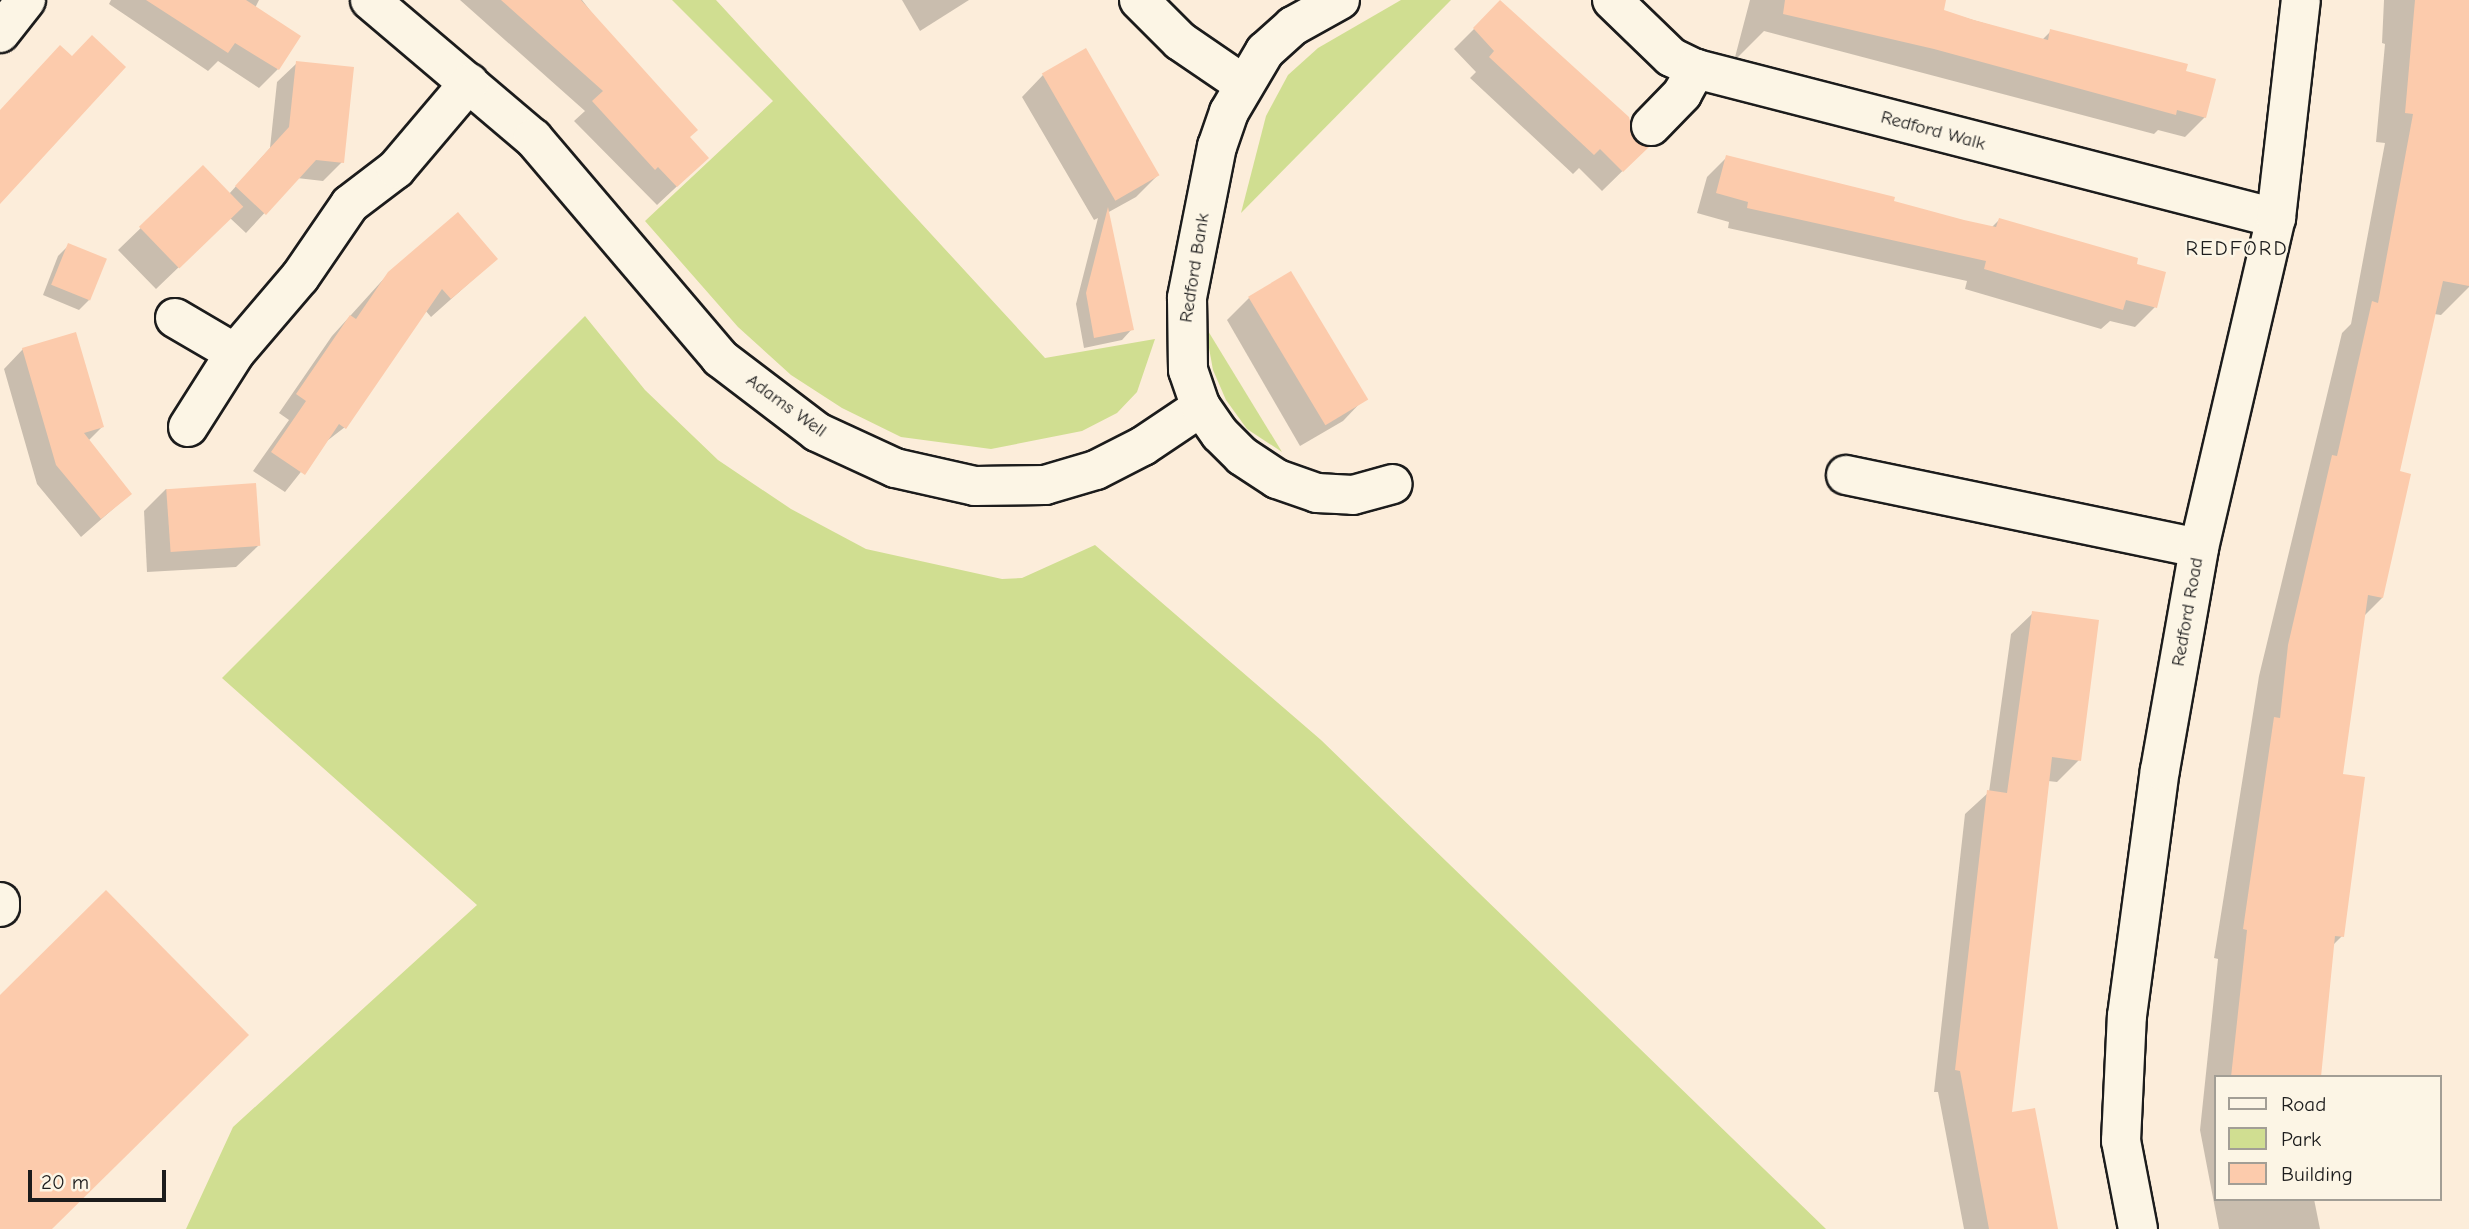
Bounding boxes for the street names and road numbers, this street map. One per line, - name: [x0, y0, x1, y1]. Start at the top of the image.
- street label: Redford Walk: [1878, 106, 1988, 156]
- street label: Redford Bank: [1175, 212, 1215, 324]
- street label: Adams Well: [741, 369, 831, 443]
- street label: Redford Road: [2167, 556, 2209, 668]

